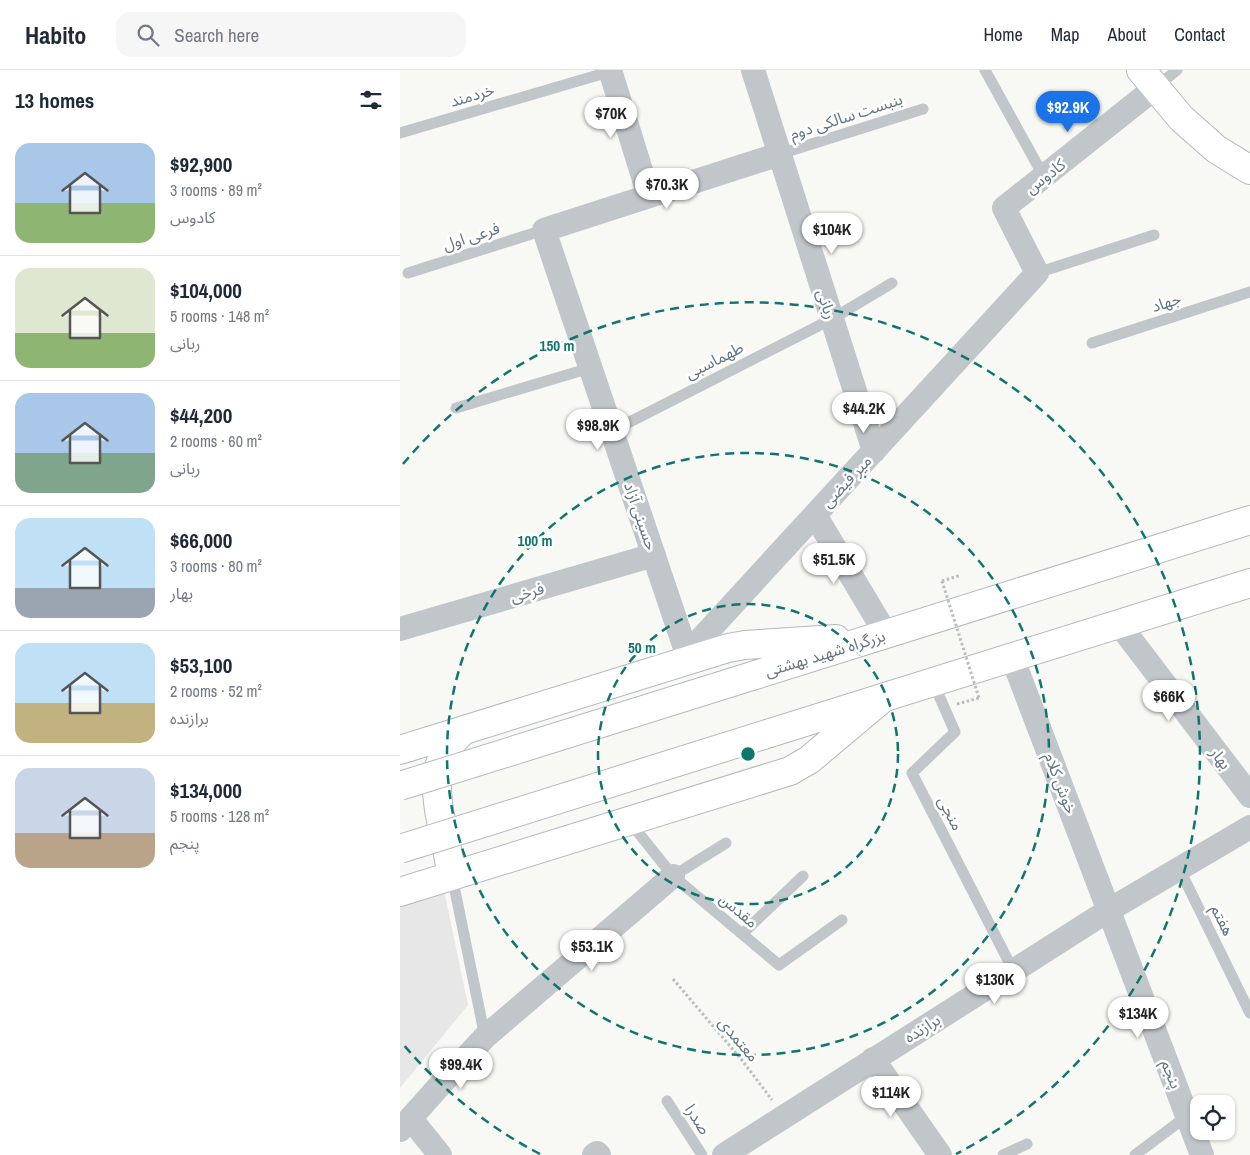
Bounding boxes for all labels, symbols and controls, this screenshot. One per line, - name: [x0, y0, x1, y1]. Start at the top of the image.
- search box: [116, 12, 466, 57]
- text: Habito: [25, 19, 86, 51]
- icon: search: [134, 21, 162, 49]
- text: Search here: [174, 22, 259, 48]
- text: Home: [983, 22, 1023, 47]
- text: Map: [1051, 22, 1080, 47]
- text: About: [1108, 22, 1146, 47]
- text: Contact: [1174, 22, 1225, 47]
- street label: خردمند: [447, 78, 497, 112]
- text: 13 homes: [15, 86, 94, 115]
- icon: filters: [357, 86, 385, 114]
- street label: بنبست سالکی دوم: [787, 87, 906, 147]
- pin: $92.9K: [1027, 90, 1109, 133]
- text: $92.9K: [1047, 96, 1089, 118]
- pin: $70K: [581, 97, 641, 139]
- text: $70K: [595, 102, 627, 124]
- text: $92,900: [170, 150, 232, 179]
- street label: کادوس: [1020, 153, 1070, 199]
- icon: home: [55, 163, 115, 223]
- pin: $70.3K: [626, 168, 708, 210]
- text: $70.3K: [646, 173, 688, 195]
- text: 3 rooms · 89 m²: [170, 179, 262, 201]
- text: کادوس: [170, 206, 215, 228]
- pin: $104K: [797, 212, 867, 255]
- street label: فرعی اول: [440, 216, 502, 256]
- text: $104K: [813, 218, 851, 240]
- text: $104,000: [170, 276, 242, 305]
- street label: ربانی: [812, 286, 842, 322]
- street label: جهاد: [1148, 287, 1184, 317]
- icon: home: [55, 288, 115, 348]
- text: 5 rooms · 148 m²: [170, 305, 269, 327]
- text: ربانی: [170, 332, 200, 354]
- text: 150 m: [540, 335, 574, 356]
- street label: طهماسبی: [681, 336, 747, 384]
- pin: $44.2K: [823, 392, 905, 434]
- text: $44.2K: [843, 397, 885, 419]
- text: $44,200: [170, 401, 232, 430]
- pin: $98.9K: [557, 408, 639, 451]
- icon: home: [55, 413, 115, 473]
- text: $98.9K: [577, 414, 619, 436]
- text: 2 rooms · 60 m²: [170, 430, 262, 452]
- street label: میر فیضی: [816, 450, 876, 512]
- text: ربانی: [170, 457, 200, 479]
- street label: حسینی آزاد: [619, 479, 663, 553]
- text: $66,000: [170, 526, 232, 555]
- text: 100 m: [518, 530, 552, 551]
- icon: home: [55, 538, 115, 598]
- pin: $51.5K: [793, 542, 875, 585]
- text: $51.5K: [813, 548, 855, 570]
- text: 3 rooms · 80 m²: [170, 555, 262, 577]
- street label: فرخی: [508, 577, 546, 607]
- text: بهار: [170, 582, 193, 604]
- street label: بزرگراه شهید بهشتی: [762, 624, 888, 682]
- text: 50 m: [628, 637, 656, 658]
- text: $53,100: [170, 651, 232, 680]
- icon: home: [55, 663, 115, 723]
- text: 2 rooms · 52 m²: [170, 680, 262, 702]
- pin: $66K: [1139, 680, 1199, 722]
- text: $66K: [1153, 685, 1185, 707]
- text: برازنده: [170, 707, 209, 729]
- street label: بهار: [1205, 741, 1237, 774]
- centre of rings: [739, 745, 757, 763]
- street label: خوش کلام: [1037, 749, 1083, 817]
- text: $134,000: [170, 776, 242, 805]
- icon: home: [55, 788, 115, 848]
- street label: منجی: [933, 792, 969, 834]
- text: 5 rooms · 128 m²: [170, 805, 269, 827]
- text: پنجم: [170, 832, 199, 854]
- street label: مقدس: [715, 887, 763, 933]
- street label: هفتم: [1204, 901, 1240, 940]
- pin: $53.1K: [551, 930, 633, 972]
- text: $53.1K: [571, 935, 613, 957]
- pin: $130K: [960, 962, 1030, 1005]
- text: $130K: [976, 968, 1014, 990]
- pin: $134K: [1103, 996, 1173, 1039]
- text: $134K: [1119, 1002, 1157, 1024]
- street label: برازنده: [900, 1008, 944, 1048]
- street label: معتمدی: [714, 1012, 764, 1066]
- pin: $99.4K: [420, 1048, 502, 1090]
- text: $99.4K: [440, 1053, 482, 1075]
- street label: پنجم: [1155, 1056, 1188, 1092]
- pin: $114K: [856, 1076, 926, 1118]
- text: $114K: [872, 1081, 910, 1103]
- map controls: [1190, 1095, 1235, 1140]
- button: locate: [1190, 1095, 1235, 1140]
- street label: صدرا: [680, 1099, 716, 1139]

